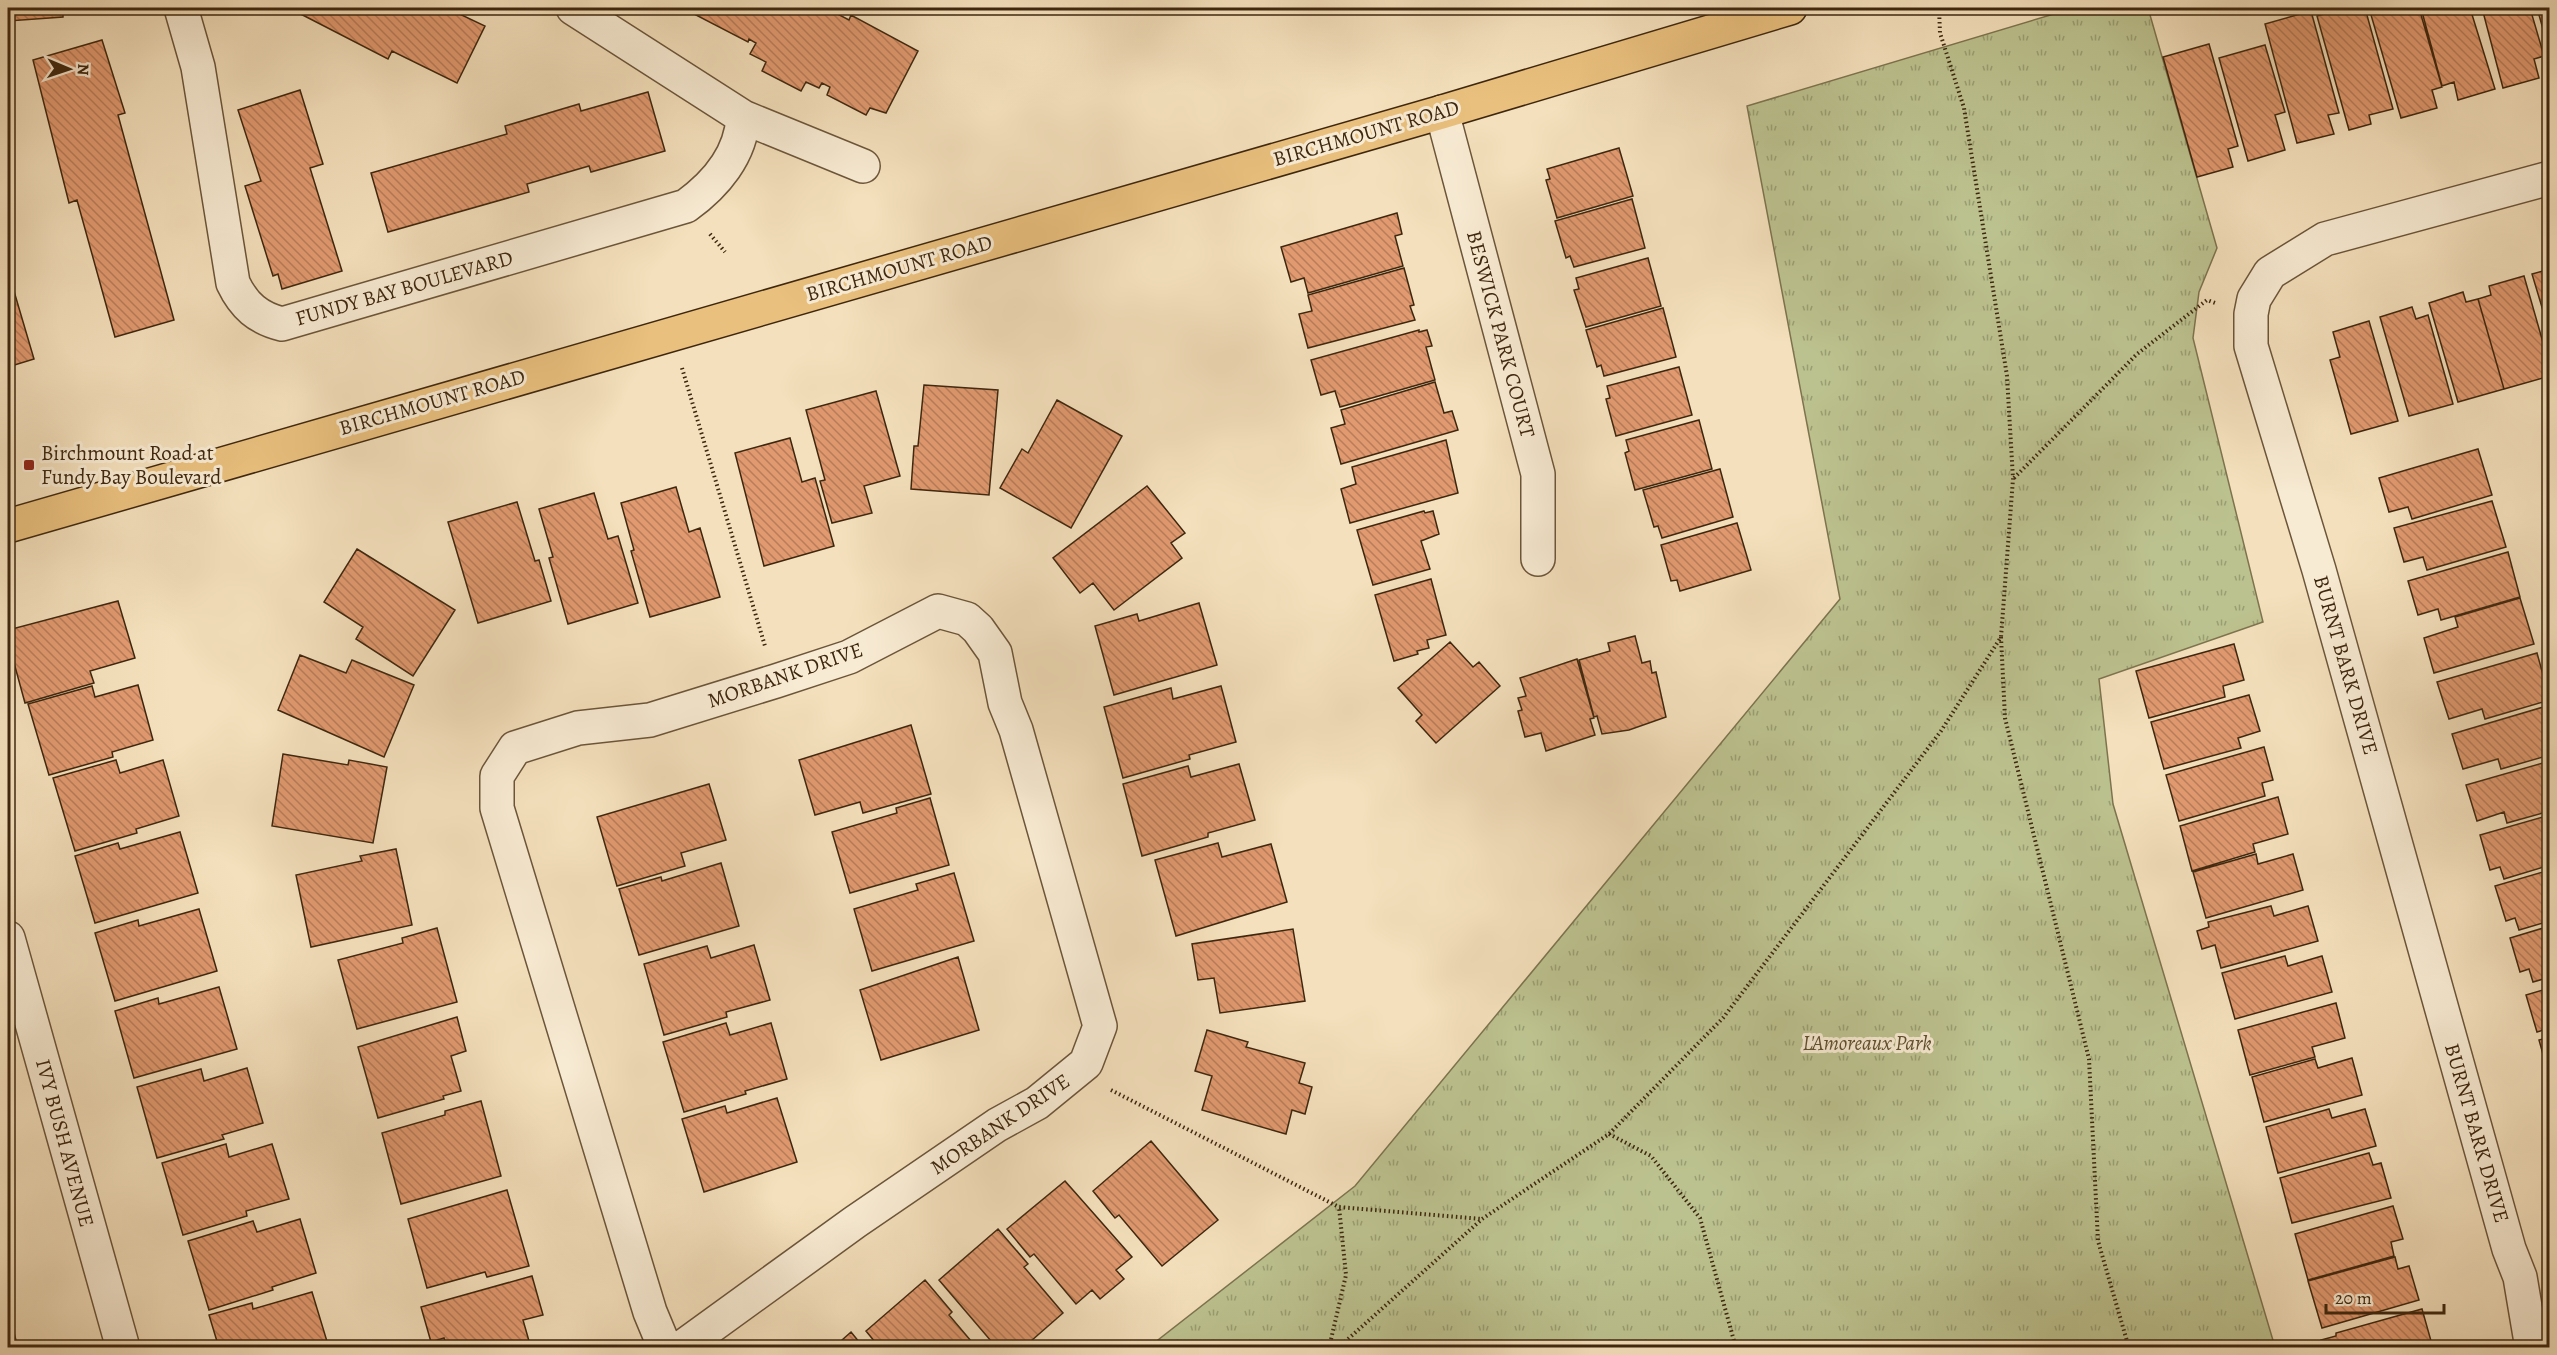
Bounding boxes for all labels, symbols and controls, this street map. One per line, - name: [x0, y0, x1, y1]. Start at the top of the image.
- north arrow: [39, 39, 99, 99]
- text: N: [72, 63, 94, 76]
- street label: BIRCHMOUNT ROAD: [1270, 93, 1462, 173]
- street label: BESWICK PARK COURT: [1460, 227, 1542, 441]
- street label: BIRCHMOUNT ROAD: [803, 228, 995, 308]
- street label: FUNDY BAY BOULEVARD: [292, 244, 516, 332]
- street label: BIRCHMOUNT ROAD: [336, 362, 528, 442]
- place label: Birchmount Road at Fundy Bay Boulevard: [41, 439, 222, 491]
- marker: Birchmount Road at Fundy Bay Boulevard: [22, 458, 36, 472]
- street label: BURNT BARK DRIVE: [2307, 572, 2385, 758]
- street label: MORBANK DRIVE: [704, 635, 866, 715]
- park label: L'Amoreaux Park: [1802, 1029, 1932, 1057]
- street label: BURNT BARK DRIVE: [2438, 1040, 2516, 1226]
- street label: IVY BUSH AVENUE: [29, 1056, 101, 1230]
- street label: MORBANK DRIVE: [925, 1067, 1075, 1181]
- scale bar: [2326, 1277, 2444, 1315]
- text: 20 m: [2335, 1286, 2372, 1310]

